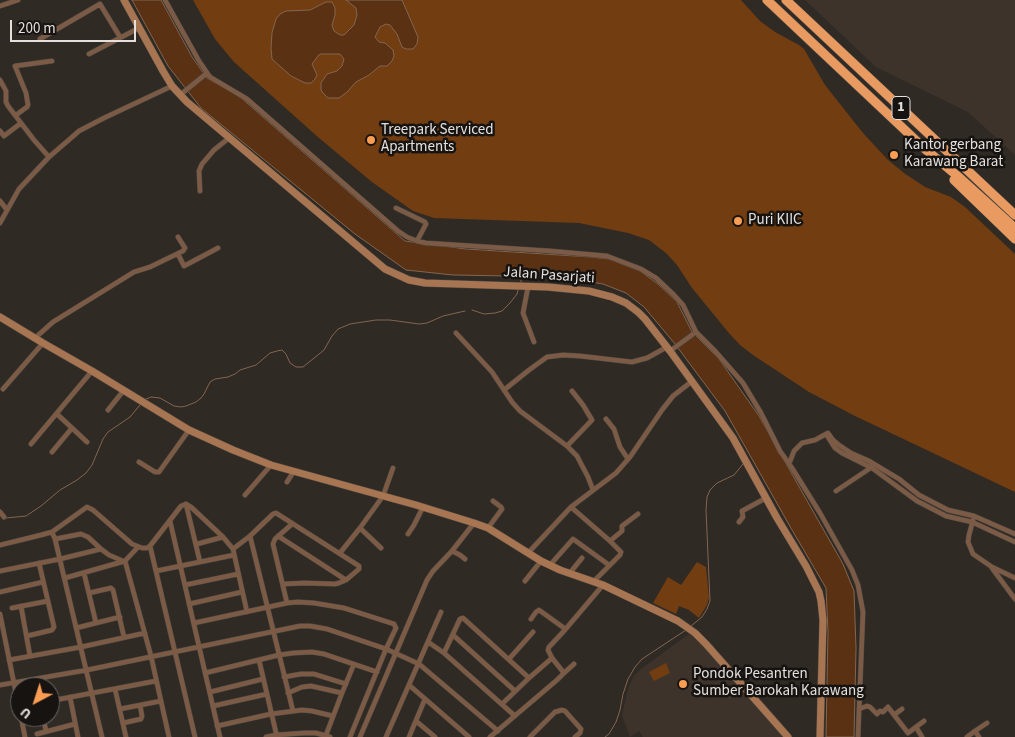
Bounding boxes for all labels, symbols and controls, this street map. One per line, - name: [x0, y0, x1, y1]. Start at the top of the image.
- scale bar: [12, 10, 139, 42]
- text: 200 m: [18, 18, 56, 39]
- road number: 1: [892, 96, 910, 120]
- place label: Treepark Serviced Apartments: [381, 122, 494, 157]
- marker: Treepark Serviced Apartments: [365, 134, 377, 146]
- place label: Kantor gerbang Karawang Barat: [904, 137, 1003, 172]
- marker: Kantor gerbang Karawang Barat: [888, 149, 900, 161]
- place label: Puri KIIC: [748, 212, 802, 230]
- marker: Puri KIIC: [732, 215, 744, 227]
- street label: Jalan Pasarjati: [503, 264, 595, 288]
- place label: Pondok Pesantren Sumber Barokah Karawang: [693, 666, 864, 701]
- north arrow: [10, 677, 60, 727]
- marker: Pondok Pesantren Sumber Barokah Karawang: [677, 678, 689, 690]
- text: U: [16, 702, 36, 723]

